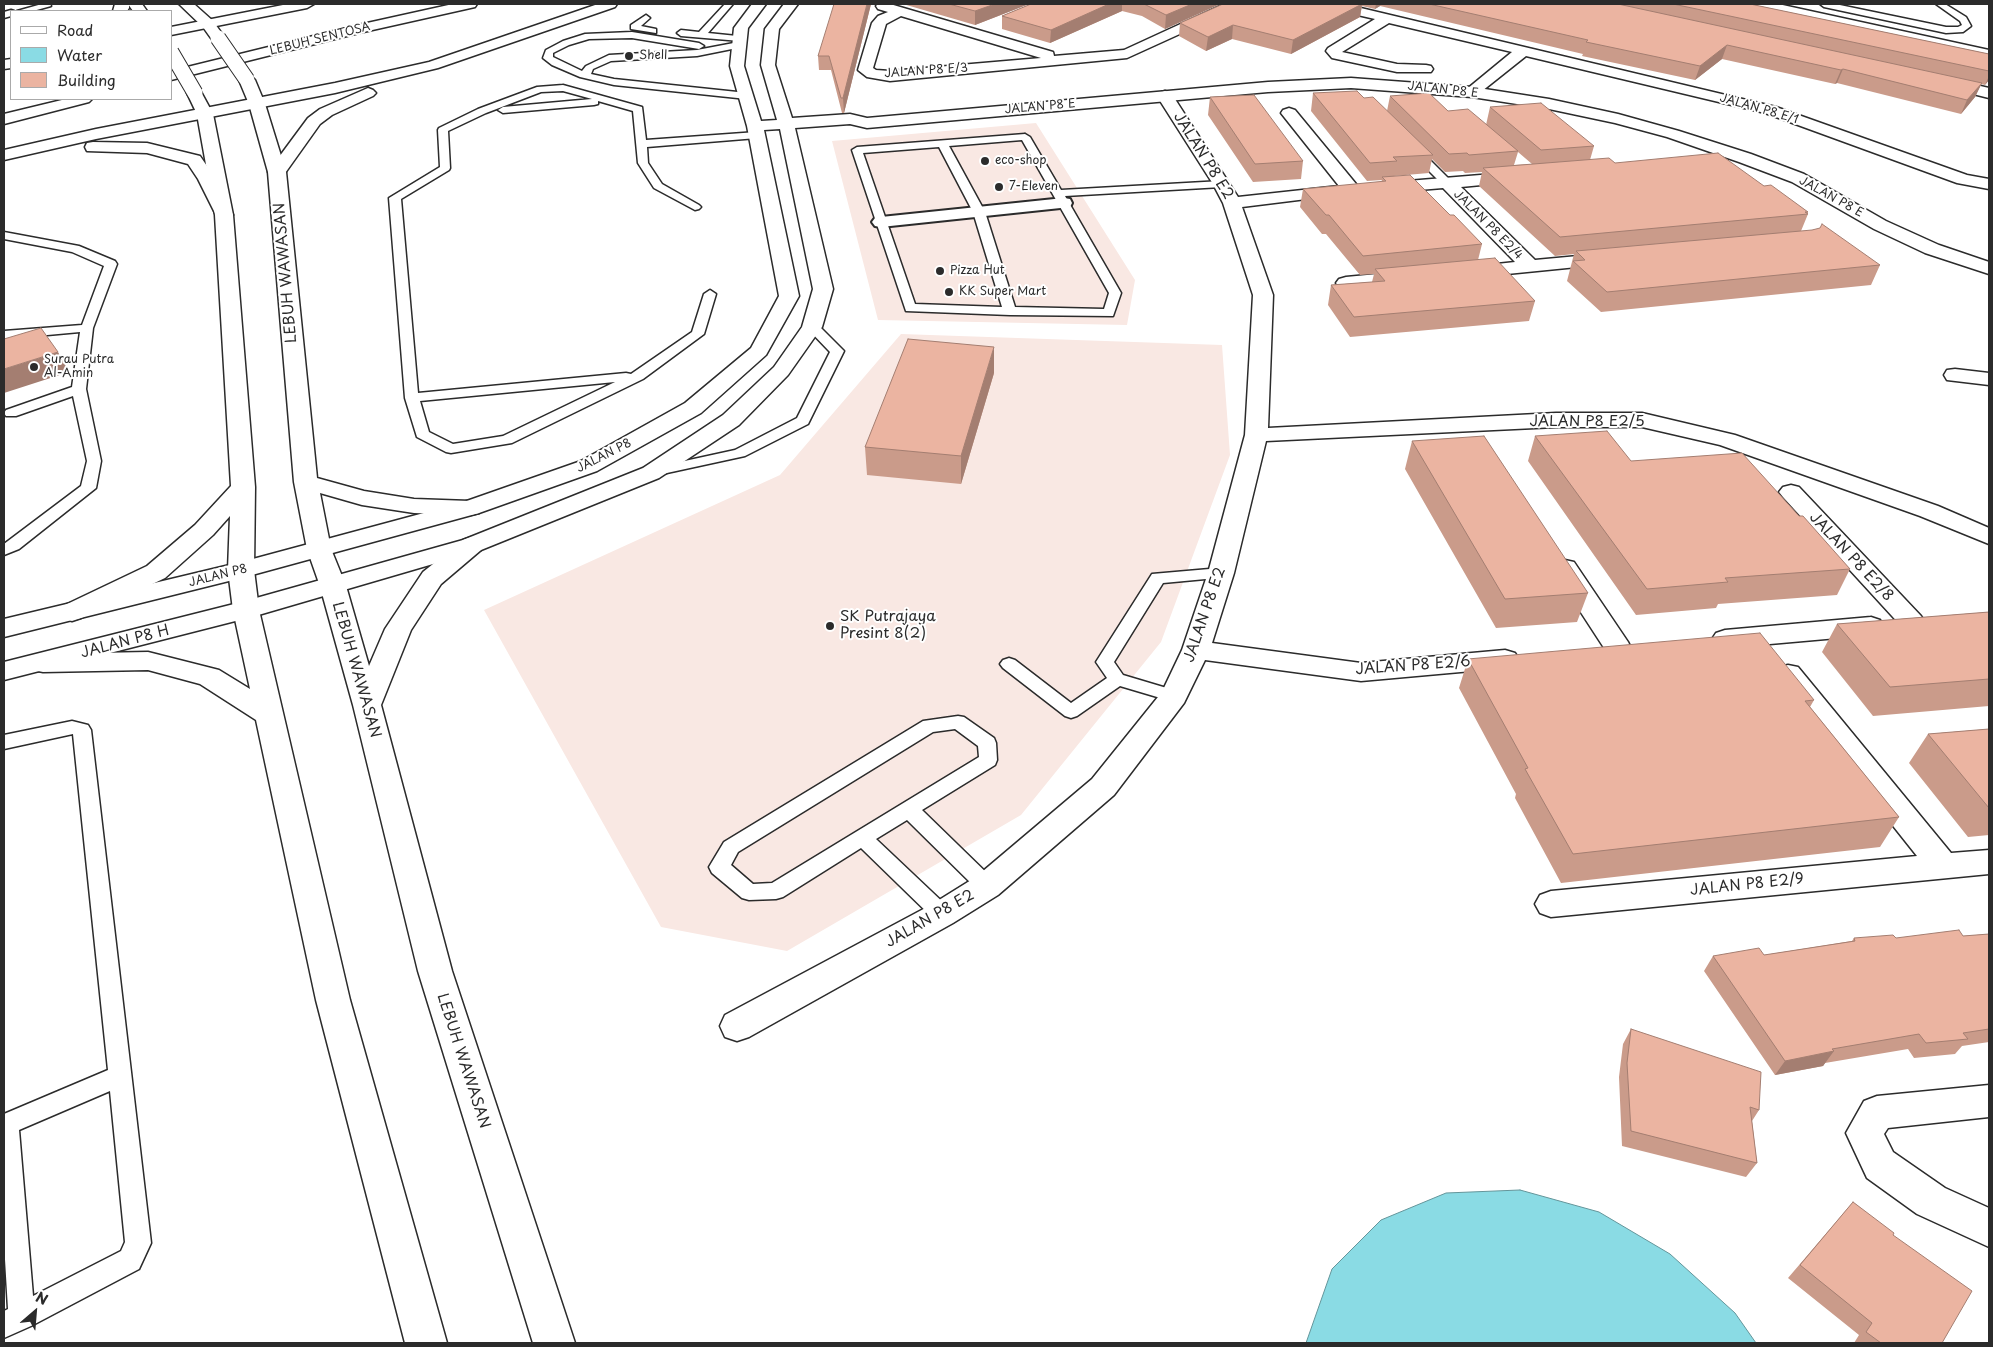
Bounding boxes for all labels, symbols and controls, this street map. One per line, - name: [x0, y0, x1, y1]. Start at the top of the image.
- legend: [10, 10, 172, 100]
- text: Road: [57, 18, 93, 41]
- street label: LEBUH SENTOSA: [268, 20, 372, 58]
- text: Water: [57, 43, 102, 66]
- place label: Shell: [639, 49, 667, 63]
- marker: Shell: [623, 50, 635, 62]
- street label: JALAN P8 E/3: [884, 61, 968, 81]
- text: Building: [57, 68, 116, 91]
- street label: JALAN P8 E: [1407, 79, 1479, 101]
- street label: JALAN P8 E/1: [1718, 91, 1800, 127]
- street label: JALAN P8 E: [1004, 97, 1076, 117]
- street label: JALAN P8 E2: [1169, 109, 1237, 203]
- place label: eco-shop: [995, 154, 1047, 168]
- marker: eco-shop: [979, 155, 991, 167]
- street label: JALAN P8 E: [1796, 173, 1866, 221]
- place label: 7-Eleven: [1009, 180, 1058, 194]
- marker: 7-Eleven: [993, 181, 1005, 193]
- street label: JALAN P8 E2/4: [1450, 187, 1526, 263]
- street label: LEBUH WAWASAN: [271, 202, 301, 344]
- place label: Pizza Hut: [950, 264, 1005, 278]
- marker: Pizza Hut: [934, 265, 946, 277]
- place label: KK Super Mart: [959, 285, 1046, 299]
- marker: KK Super Mart: [943, 286, 955, 298]
- place label: Surau Putra Al-Amin: [44, 353, 114, 381]
- marker: Surau Putra Al-Amin: [28, 361, 40, 373]
- street label: JALAN P8 E2/5: [1529, 413, 1645, 431]
- street label: JALAN P8: [574, 436, 634, 476]
- street label: JALAN P8 E2/8: [1805, 509, 1897, 605]
- street label: JALAN P8: [187, 562, 249, 590]
- street label: JALAN P8 E2: [1180, 565, 1230, 665]
- street label: LEBUH WAWASAN: [328, 600, 384, 740]
- place label: SK Putrajaya Presint 8(2): [840, 608, 936, 643]
- marker: SK Putrajaya Presint 8(2): [824, 620, 836, 632]
- street label: JALAN P8 H: [79, 622, 171, 662]
- street label: JALAN P8 E2/6: [1355, 653, 1471, 679]
- street label: JALAN P8 E2/9: [1689, 870, 1805, 900]
- street label: JALAN P8 E2: [882, 886, 978, 952]
- street label: LEBUH WAWASAN: [433, 991, 493, 1131]
- text: N: [32, 1286, 52, 1310]
- north arrow: [10, 1287, 60, 1337]

